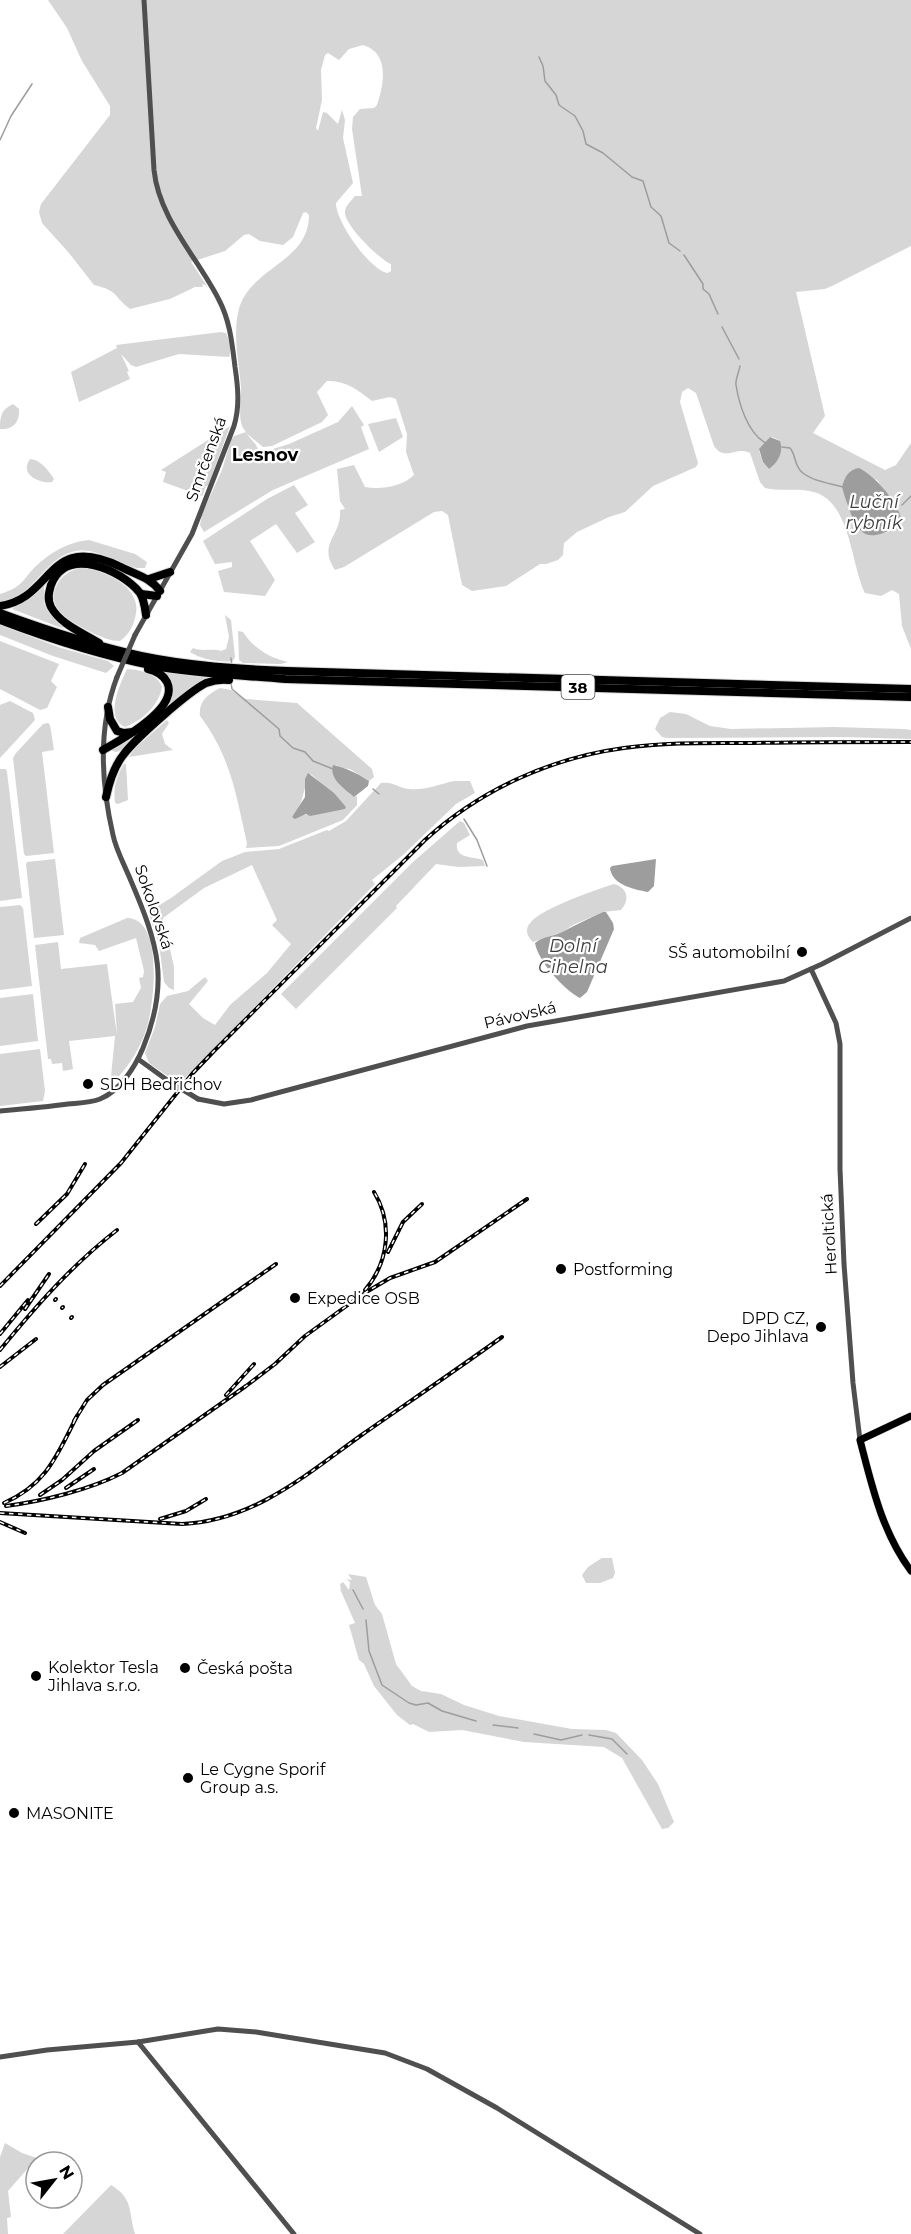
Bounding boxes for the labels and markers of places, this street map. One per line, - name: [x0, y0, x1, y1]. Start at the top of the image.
- place label: SŠ automobilní: [668, 943, 791, 962]
- marker: SŠ automobilní: [795, 945, 809, 959]
- place label: SDH Bedřichov: [100, 1075, 222, 1094]
- marker: SDH Bedřichov: [81, 1077, 95, 1091]
- place label: Postforming: [573, 1260, 673, 1279]
- marker: Postforming: [554, 1262, 568, 1276]
- place label: Expedice OSB: [307, 1289, 420, 1308]
- marker: Expedice OSB: [288, 1291, 302, 1305]
- place label: DPD CZ, Depo Jihlava: [707, 1309, 809, 1346]
- marker: DPD CZ, Depo Jihlava: [814, 1320, 828, 1334]
- place label: Kolektor Tesla Jihlava s.r.o.: [47, 1658, 159, 1695]
- place label: Česká pošta: [197, 1659, 293, 1678]
- marker: Česká pošta: [178, 1661, 192, 1675]
- marker: Kolektor Tesla Jihlava s.r.o.: [29, 1669, 43, 1683]
- place label: Le Cygne Sporif Group a.s.: [200, 1760, 326, 1797]
- marker: Le Cygne Sporif Group a.s.: [181, 1771, 195, 1785]
- place label: MASONITE: [26, 1804, 114, 1823]
- marker: MASONITE: [7, 1806, 21, 1820]

